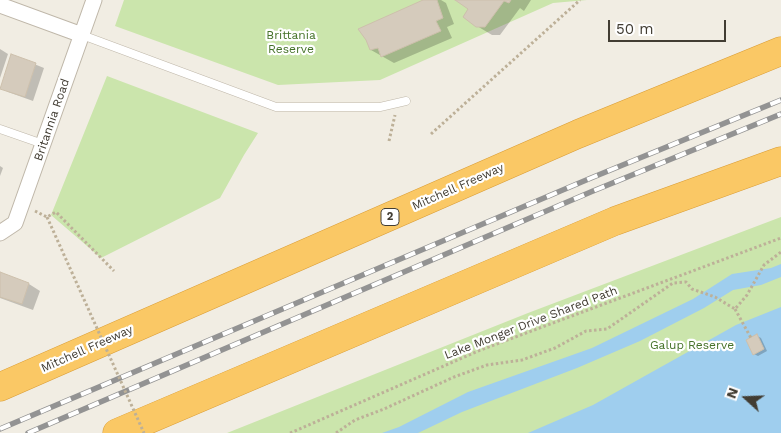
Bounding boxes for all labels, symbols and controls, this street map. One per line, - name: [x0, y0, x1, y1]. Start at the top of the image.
- scale bar: [611, 10, 728, 42]
- text: 50 m: [616, 20, 653, 38]
- park label: Brittania Reserve: [266, 28, 316, 56]
- street label: Britannia Road: [31, 77, 73, 163]
- street label: Mitchell Freeway: [410, 160, 506, 214]
- road number: 2: [381, 208, 399, 226]
- street label: Lake Monger Drive Shared Path: [442, 283, 620, 363]
- street label: Mitchell Freeway: [39, 322, 135, 376]
- park label: Galup Reserve: [650, 338, 734, 352]
- north arrow: [721, 373, 771, 423]
- text: N: [723, 385, 741, 400]

